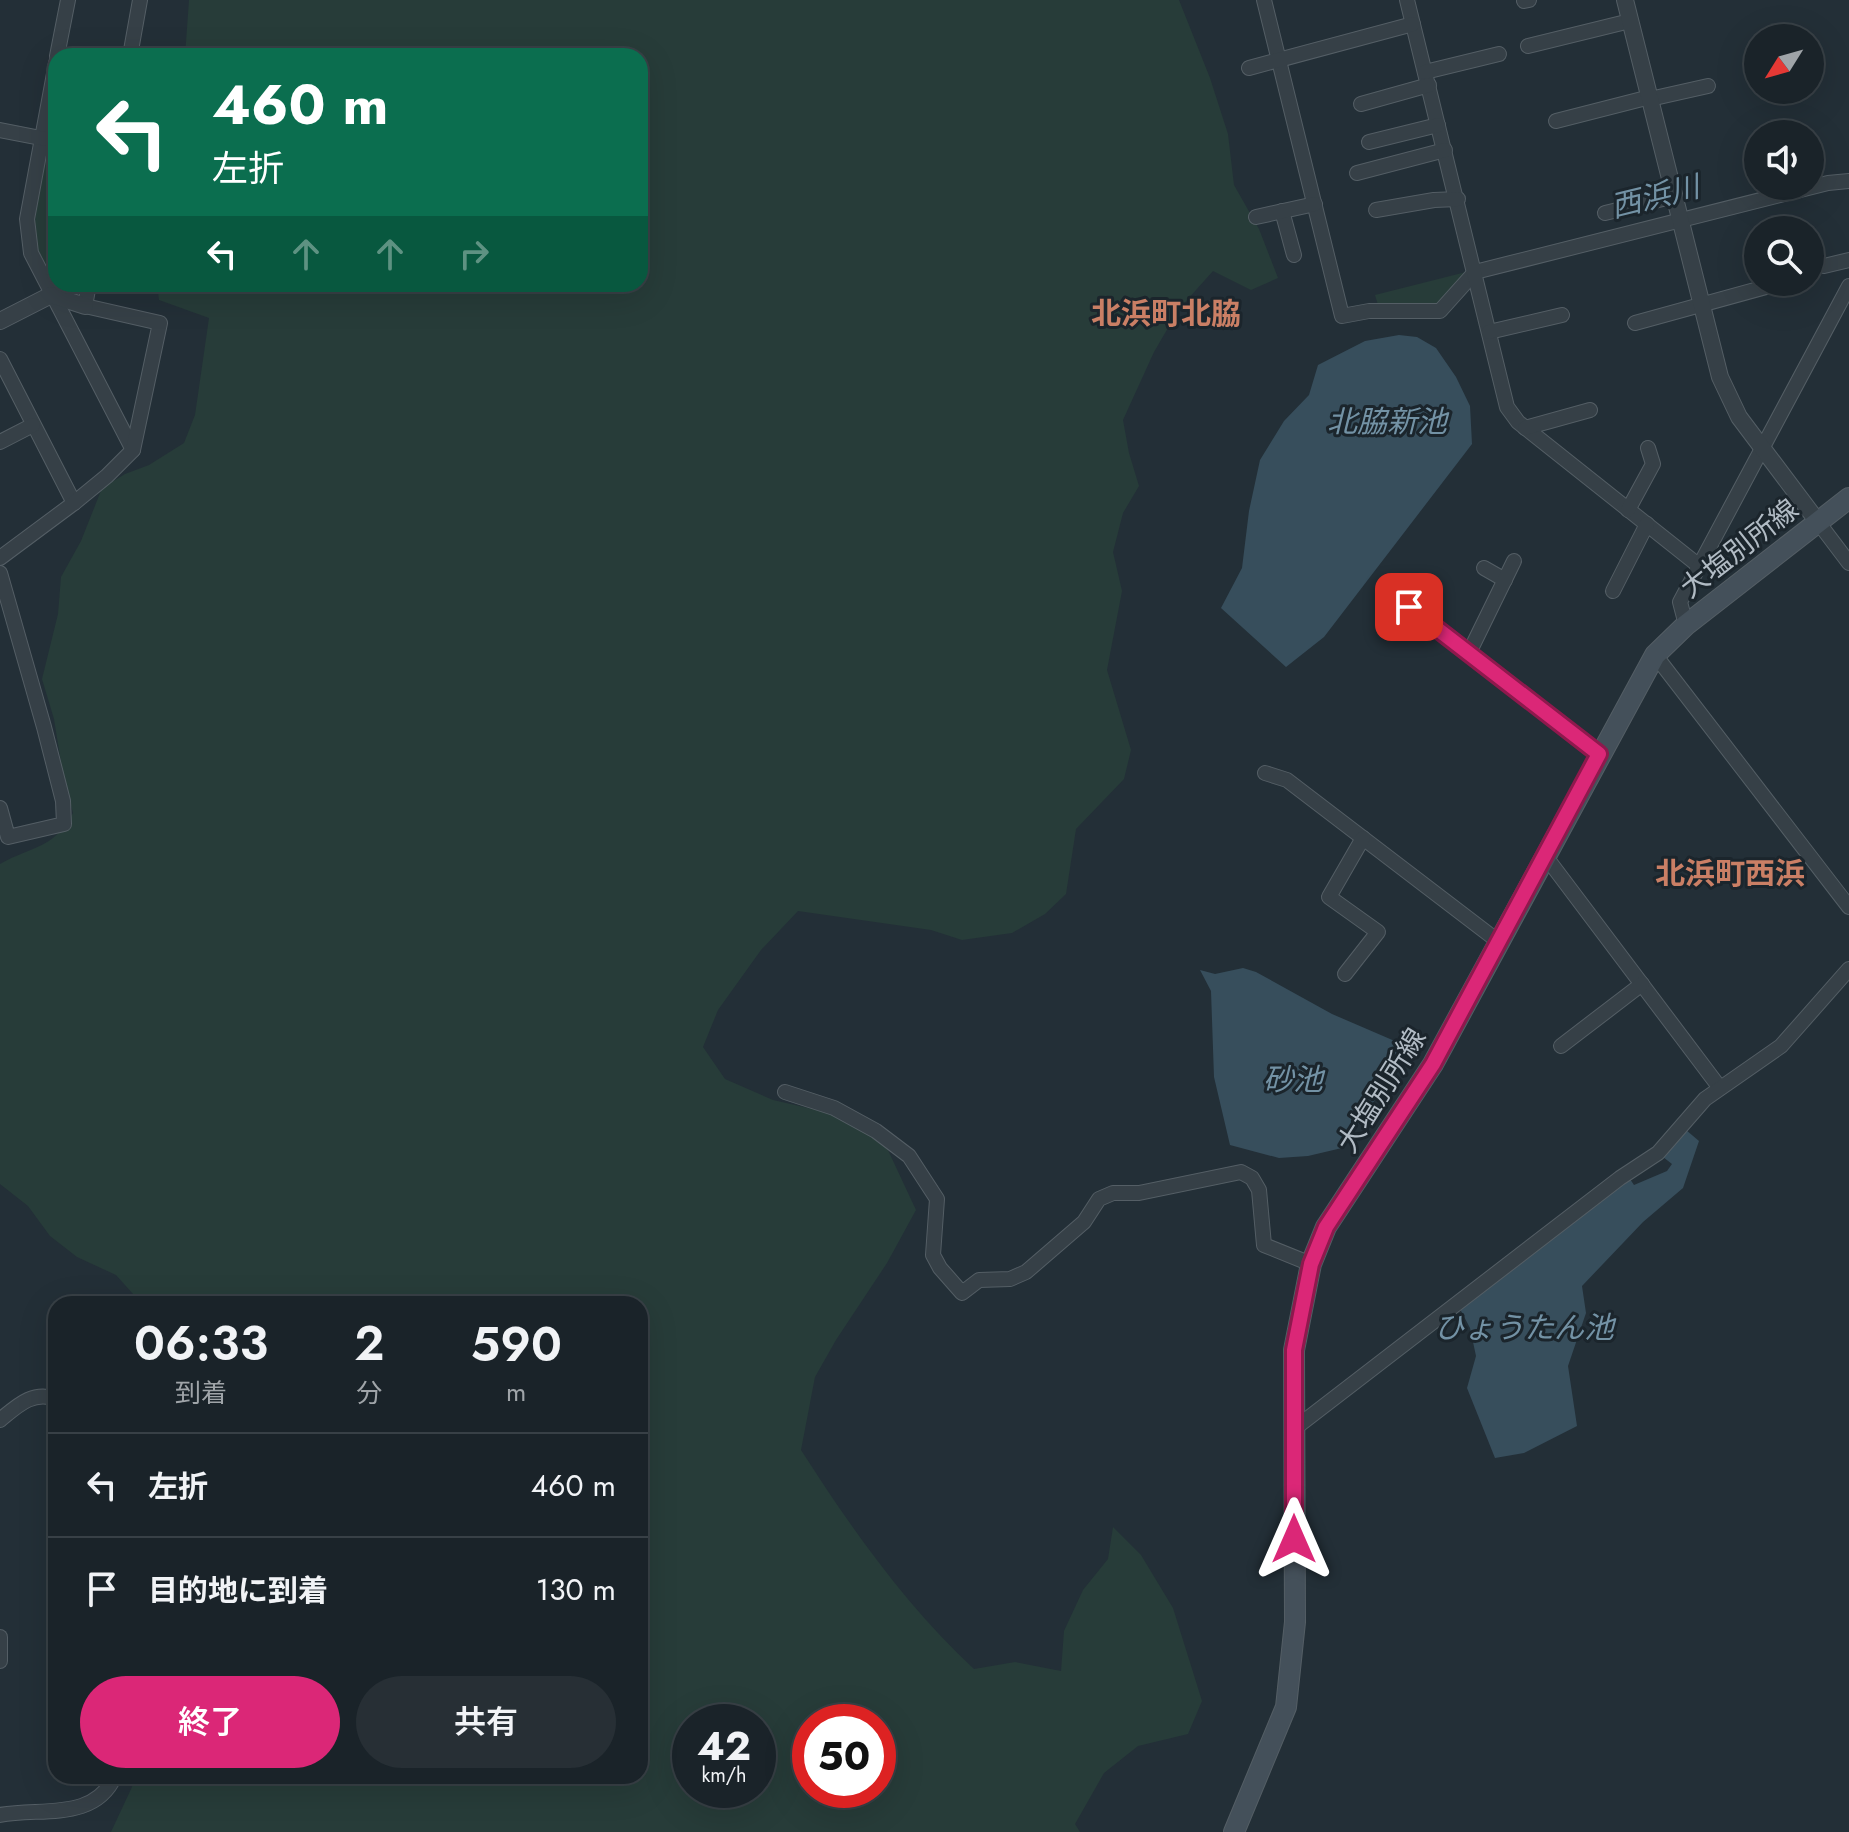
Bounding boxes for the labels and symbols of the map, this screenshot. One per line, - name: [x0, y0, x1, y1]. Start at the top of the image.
- north arrow: [1744, 24, 1824, 104]
- water label: 西浜川: [1606, 164, 1707, 228]
- district label: 北浜町北脇: [1091, 292, 1241, 335]
- water label: 北脇新池: [1327, 400, 1450, 443]
- street label: 大塩別所線: [1672, 489, 1807, 608]
- pin: [1375, 573, 1443, 641]
- district label: 北浜町西浜: [1655, 852, 1805, 895]
- street label: 大塩別所線: [1327, 1020, 1436, 1160]
- water label: 砂池: [1263, 1058, 1326, 1101]
- water label: ひょうたん池: [1434, 1306, 1617, 1349]
- position arrow: [1252, 1497, 1336, 1581]
- speed limit sign: 50: [792, 1704, 896, 1808]

